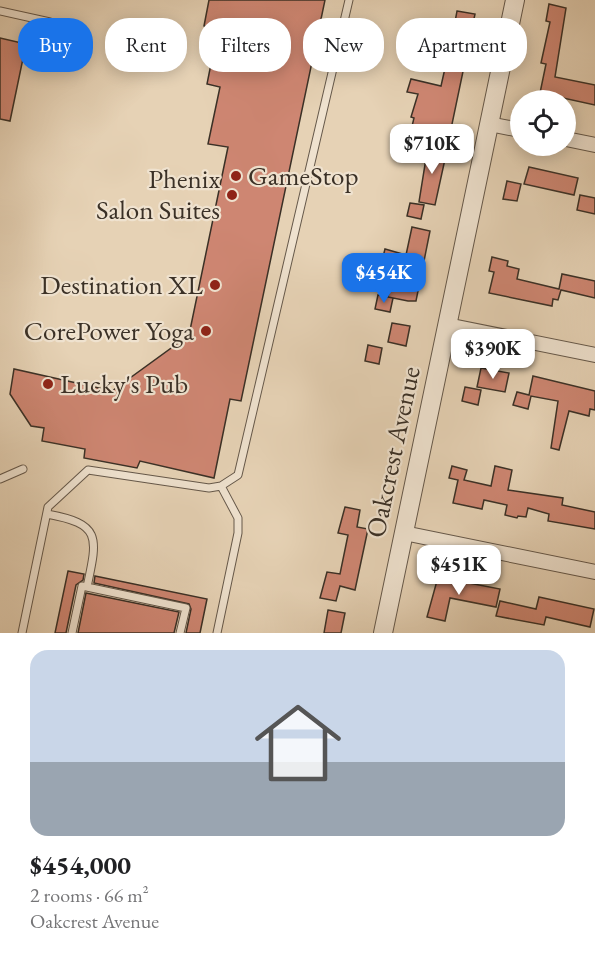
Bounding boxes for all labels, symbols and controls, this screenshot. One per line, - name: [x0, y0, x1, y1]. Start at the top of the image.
- chip: Buy: [18, 18, 93, 72]
- chip: Rent: [105, 18, 187, 72]
- chip: Filters: [199, 18, 291, 72]
- chip: New: [303, 18, 384, 72]
- chip: Apartment: [396, 18, 527, 72]
- map controls: [510, 90, 576, 156]
- button: locate: [510, 90, 576, 156]
- pin: $710K: [390, 124, 474, 175]
- text: $710K: [404, 130, 460, 156]
- place label: GameStop: [248, 158, 358, 193]
- place label: Phenix Salon Suites: [96, 161, 220, 227]
- marker: GameStop: [229, 169, 243, 183]
- marker: Phenix Salon Suites: [225, 188, 239, 202]
- pin: $454K: [342, 253, 426, 304]
- text: $454K: [356, 259, 412, 285]
- place label: Destination XL: [40, 267, 203, 302]
- marker: Destination XL: [208, 278, 222, 292]
- place label: CorePower Yoga: [24, 313, 194, 348]
- marker: CorePower Yoga: [199, 324, 213, 338]
- pin: $390K: [451, 329, 535, 380]
- text: $390K: [465, 335, 521, 361]
- street label: Oakcrest Avenue: [357, 363, 428, 541]
- place label: Lucky's Pub: [60, 366, 188, 401]
- marker: Lucky's Pub: [41, 377, 55, 391]
- pin: $451K: [417, 545, 501, 596]
- text: $451K: [431, 551, 487, 577]
- icon: home: [244, 689, 352, 797]
- text: $454,000: [30, 848, 131, 882]
- text: 2 rooms · 66 m²: [30, 882, 149, 908]
- text: Oakcrest Avenue: [30, 908, 159, 934]

